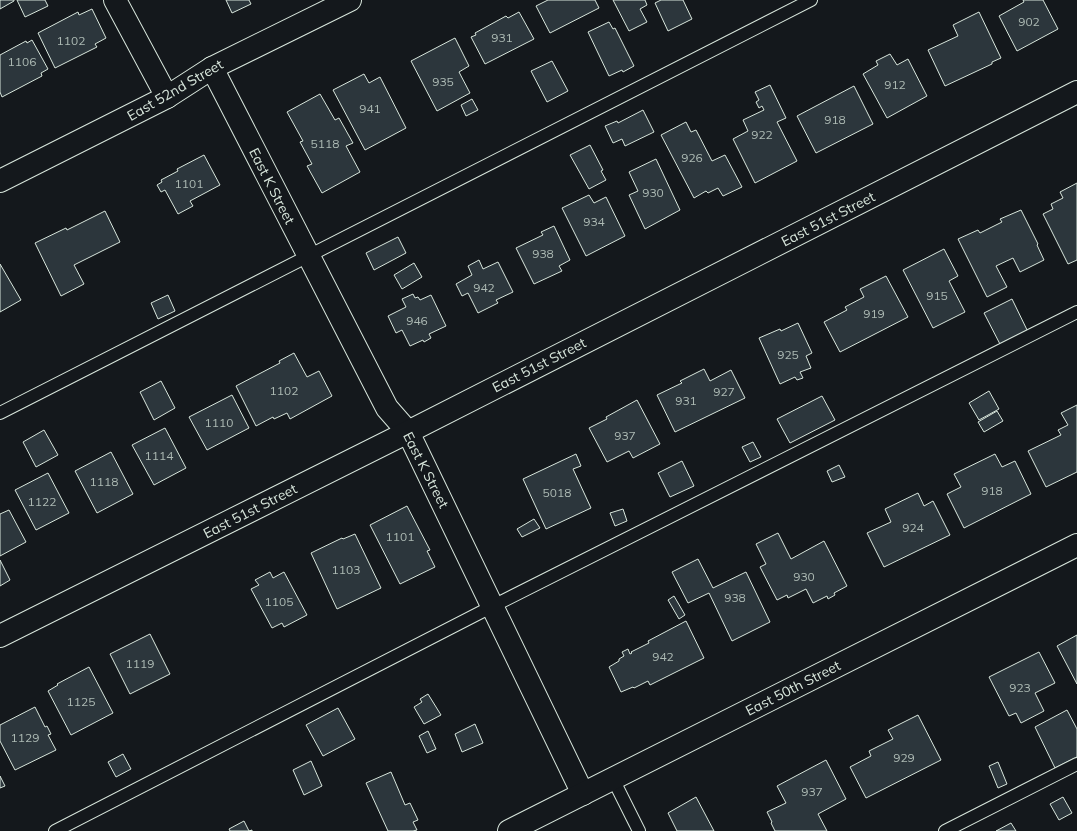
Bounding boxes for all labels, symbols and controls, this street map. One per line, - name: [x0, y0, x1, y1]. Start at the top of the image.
- house number: 902: [1018, 14, 1040, 29]
- house number: 931: [491, 30, 513, 45]
- house number: 1102: [57, 33, 85, 48]
- house number: 1106: [8, 54, 36, 69]
- street label: East 52nd Street: [124, 55, 226, 125]
- house number: 935: [432, 74, 454, 89]
- house number: 912: [884, 77, 906, 92]
- house number: 941: [359, 101, 381, 116]
- house number: 918: [824, 112, 846, 127]
- house number: 922: [751, 127, 773, 142]
- house number: 5118: [311, 136, 339, 151]
- street label: East K Street: [245, 145, 299, 227]
- house number: 926: [681, 150, 703, 165]
- house number: 1101: [175, 176, 203, 191]
- house number: 930: [642, 185, 664, 200]
- street label: East 51st Street: [778, 188, 878, 250]
- house number: 934: [583, 214, 605, 229]
- house number: 938: [532, 246, 554, 261]
- house number: 942: [473, 280, 495, 295]
- house number: 915: [926, 288, 948, 303]
- house number: 919: [863, 306, 885, 321]
- house number: 946: [406, 313, 428, 328]
- street label: East 51st Street: [489, 334, 589, 396]
- house number: 925: [777, 347, 799, 362]
- house number: 1102: [270, 383, 298, 398]
- house number: 927: [713, 384, 735, 399]
- house number: 931: [675, 393, 697, 408]
- house number: 1110: [205, 415, 233, 430]
- house number: 937: [614, 428, 636, 443]
- street label: East K Street: [399, 429, 453, 511]
- house number: 1114: [145, 448, 173, 463]
- house number: 1118: [90, 474, 118, 489]
- street label: East 51st Street: [200, 480, 300, 542]
- house number: 918: [981, 483, 1003, 498]
- house number: 5018: [543, 485, 571, 500]
- house number: 1122: [28, 494, 56, 509]
- house number: 924: [902, 520, 924, 535]
- house number: 1101: [386, 529, 414, 544]
- house number: 1103: [332, 562, 360, 577]
- house number: 930: [793, 569, 815, 584]
- house number: 938: [724, 590, 746, 605]
- house number: 1105: [265, 594, 293, 609]
- house number: 942: [652, 649, 674, 664]
- house number: 1119: [126, 656, 154, 671]
- street label: East 50th Street: [742, 656, 844, 720]
- house number: 923: [1009, 680, 1031, 695]
- house number: 1125: [67, 694, 95, 709]
- house number: 1129: [11, 730, 39, 745]
- house number: 929: [893, 750, 915, 765]
- house number: 937: [801, 784, 823, 799]

